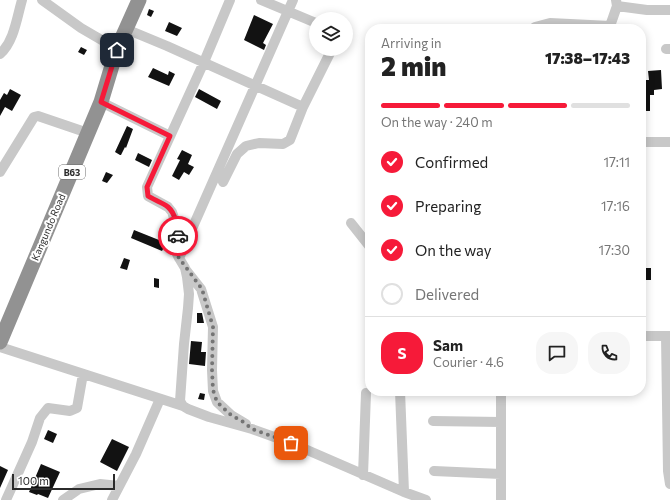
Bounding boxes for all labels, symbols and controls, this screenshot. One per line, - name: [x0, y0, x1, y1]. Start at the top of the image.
- map controls: [309, 12, 353, 56]
- button: layers: [309, 12, 353, 56]
- pin: [100, 33, 134, 67]
- text: Arriving in: [381, 35, 441, 51]
- icon: home: [106, 39, 128, 61]
- text: 17:38–17:43: [545, 49, 630, 67]
- text: 2 min: [381, 50, 446, 81]
- text: On the way · 240 m: [381, 114, 493, 130]
- icon: check: [381, 151, 403, 173]
- text: Confirmed: [415, 153, 488, 171]
- text: 17:11: [603, 154, 630, 170]
- road number: B63: [59, 165, 85, 179]
- street label: Kangundo Road: [29, 192, 68, 262]
- icon: check: [381, 195, 403, 217]
- text: Preparing: [415, 197, 481, 215]
- text: 17:16: [601, 198, 630, 214]
- courier: [158, 216, 198, 256]
- icon: car: [167, 225, 189, 247]
- icon: check: [381, 239, 403, 261]
- text: On the way: [415, 241, 492, 259]
- text: 17:30: [599, 242, 630, 258]
- text: Delivered: [415, 285, 479, 303]
- button: chat: [536, 332, 578, 374]
- button: phone: [588, 332, 630, 374]
- text: Sam: [433, 336, 463, 354]
- text: S: [397, 344, 407, 362]
- text: Courier · 4.6: [433, 354, 504, 370]
- pin: [274, 426, 308, 460]
- icon: bag: [280, 432, 302, 454]
- scale bar: [12, 472, 115, 491]
- text: 100 m: [18, 474, 49, 487]

